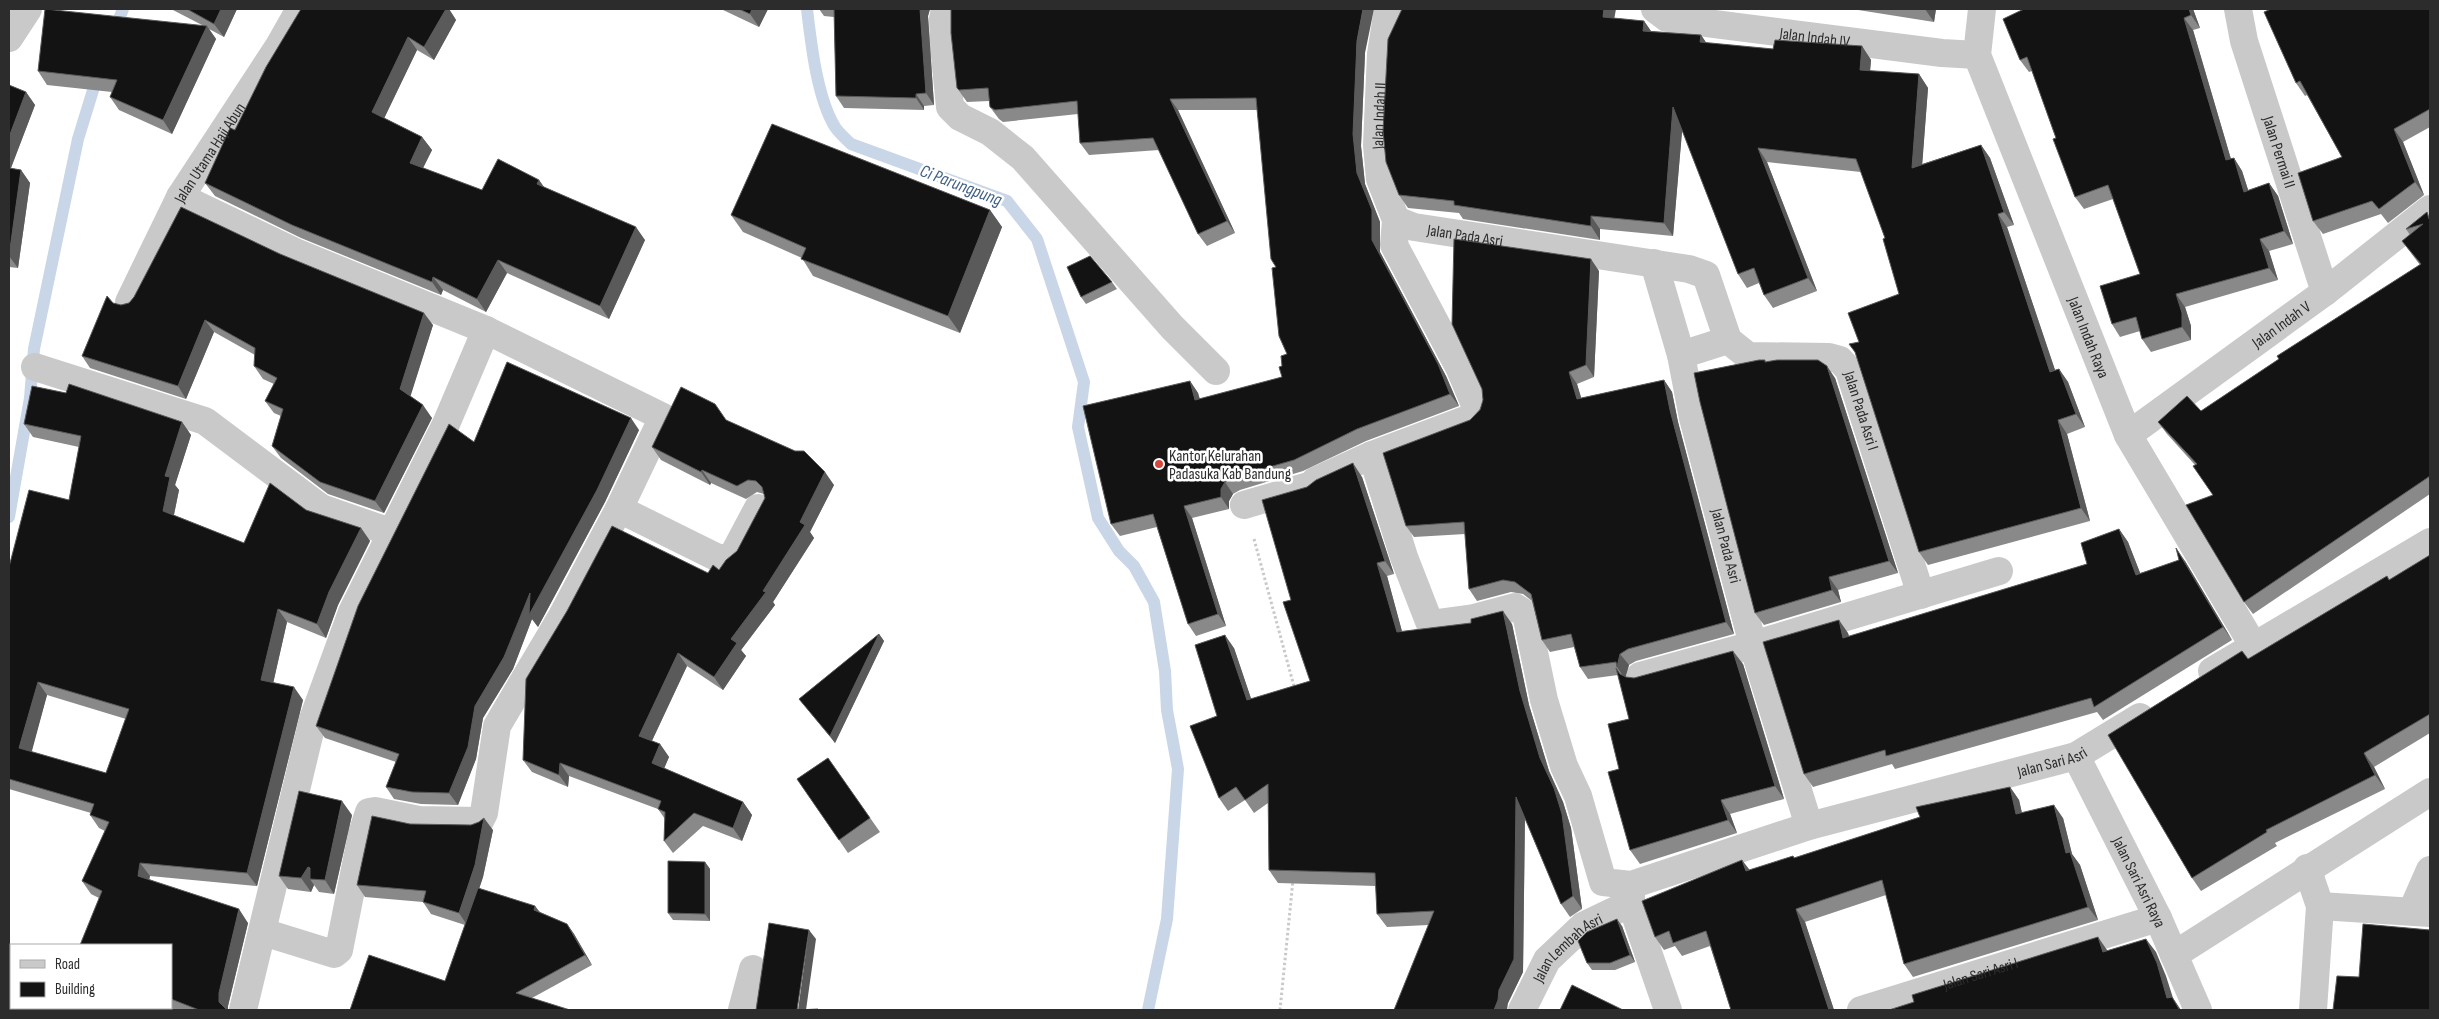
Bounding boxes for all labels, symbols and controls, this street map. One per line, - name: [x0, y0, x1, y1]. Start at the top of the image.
- street label: Jalan Indah IV: [1777, 24, 1852, 52]
- street label: Jalan Indah II: [1369, 82, 1391, 151]
- street label: Jalan Utama Haji Abun: [170, 100, 250, 207]
- street label: Jalan Permai II: [2258, 113, 2299, 191]
- water label: Ci Parungpung: [917, 160, 1005, 211]
- street label: Jalan Pada Asri: [1425, 221, 1504, 251]
- street label: Jalan Indah Raya: [2063, 294, 2112, 381]
- street label: Jalan Indah V: [2248, 297, 2315, 353]
- street label: Jalan Pada Asri I: [1839, 368, 1882, 453]
- place label: Kantor Kelurahan Padasuka Kab Bandung: [1169, 447, 1291, 484]
- marker: Kantor Kelurahan Padasuka Kab Bandung: [1153, 458, 1165, 470]
- street label: Jalan Pada Asri: [1706, 506, 1744, 585]
- street label: Jalan Sari Asri: [2014, 744, 2091, 782]
- street label: Jalan Sari Asri Raya: [2107, 833, 2169, 931]
- street label: Jalan Lembah Asri: [1529, 910, 1606, 987]
- legend: [10, 944, 172, 1009]
- street label: Jalan Sari Asri I: [1940, 954, 2021, 995]
- text: Road: [55, 955, 80, 974]
- text: Building: [55, 980, 95, 999]

